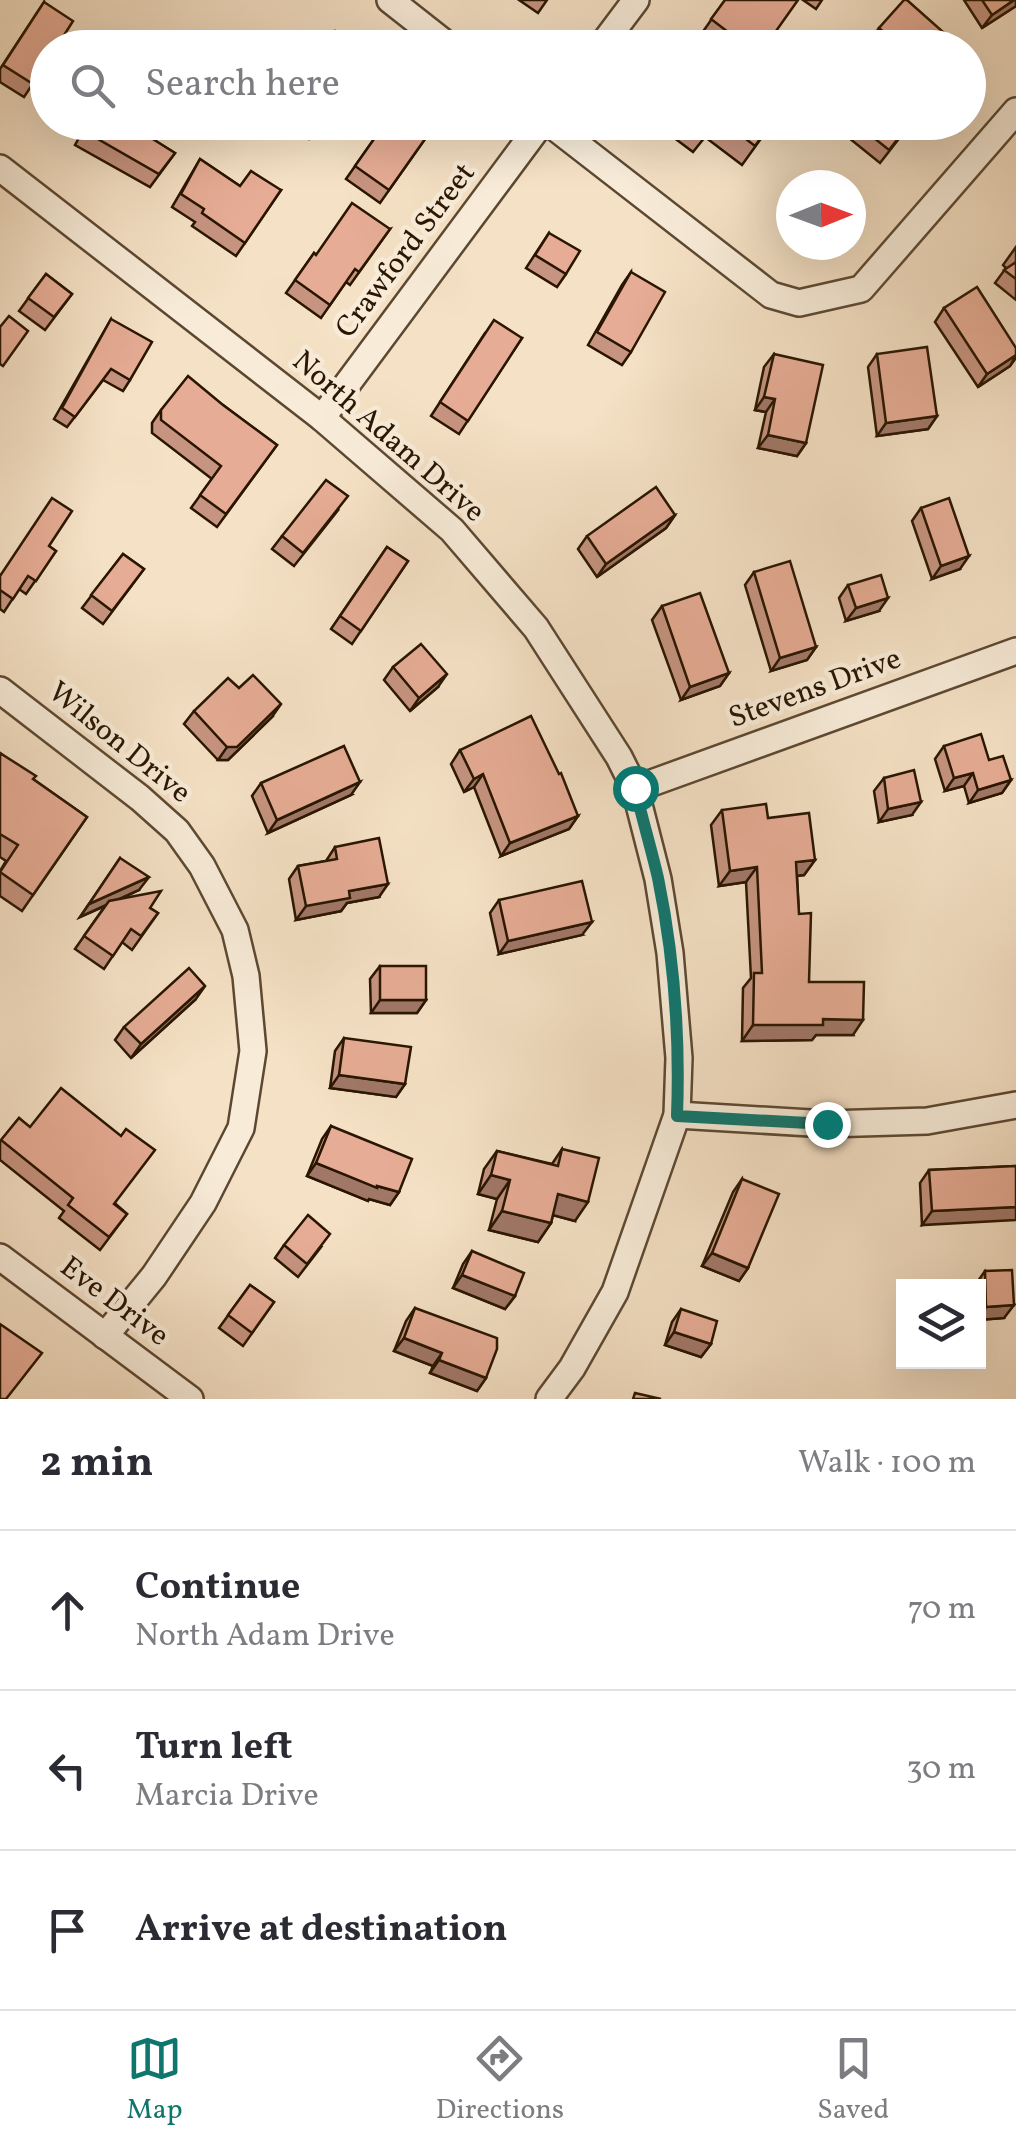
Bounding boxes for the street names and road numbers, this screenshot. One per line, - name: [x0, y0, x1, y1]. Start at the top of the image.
- street label: Crawford Street: [326, 155, 486, 347]
- street label: North Adam Drive: [282, 341, 494, 533]
- street label: Stevens Drive: [723, 638, 907, 740]
- street label: Wilson Drive: [38, 672, 200, 814]
- street label: Eve Drive: [51, 1247, 177, 1357]

